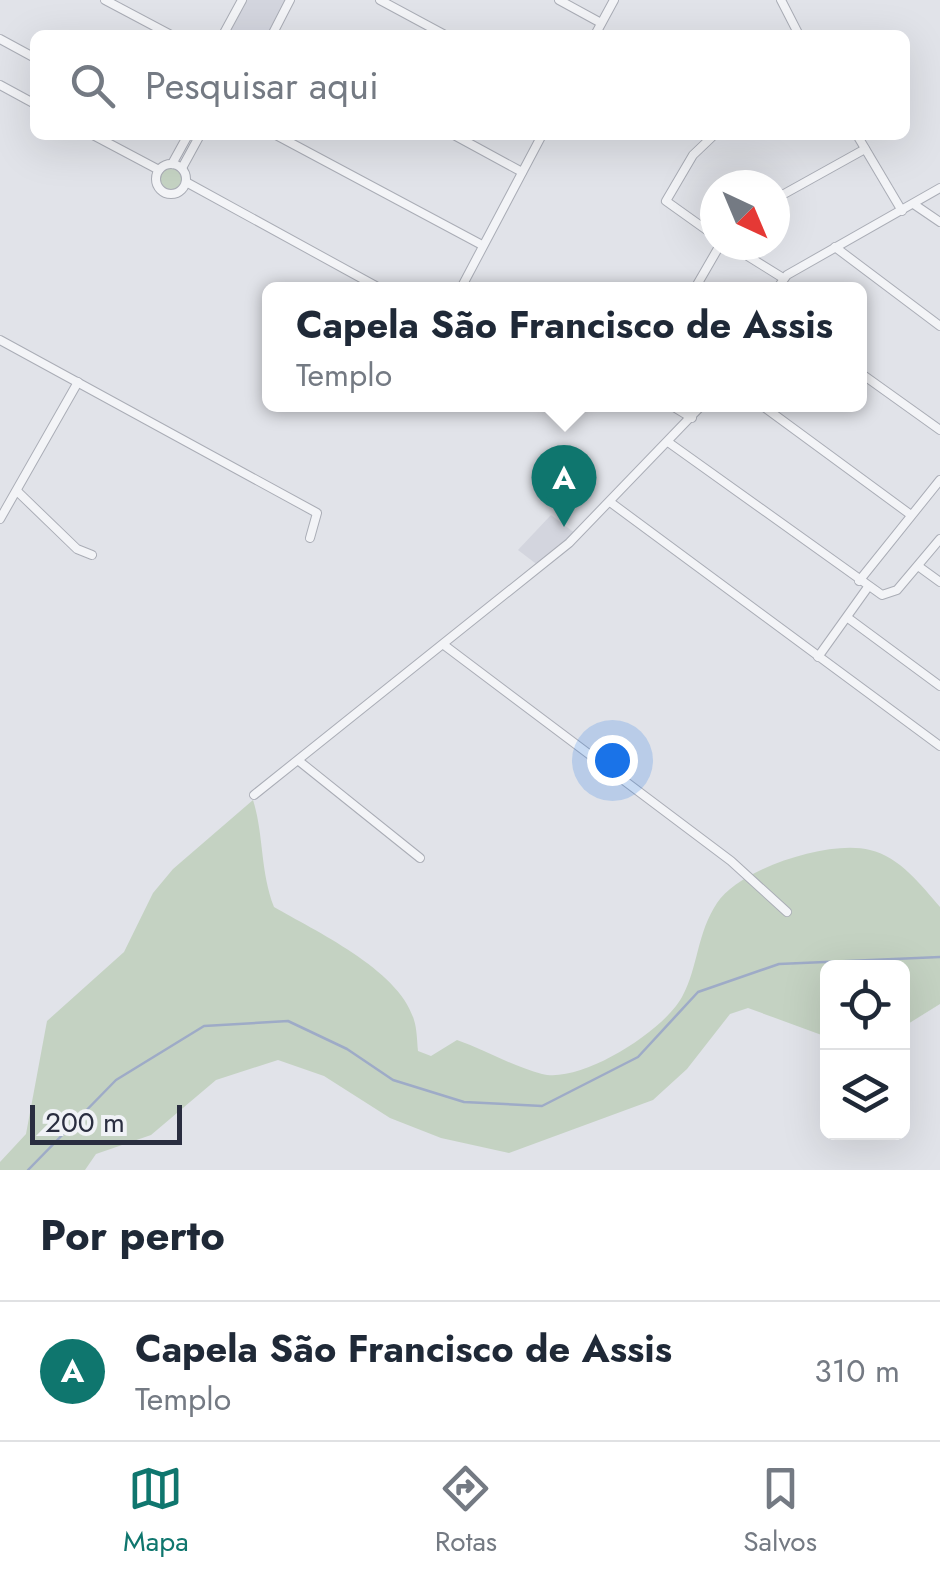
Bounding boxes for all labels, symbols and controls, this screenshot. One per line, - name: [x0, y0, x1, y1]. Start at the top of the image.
- search box: [30, 30, 910, 140]
- icon: search: [65, 58, 120, 113]
- text: Pesquisar aqui: [145, 58, 379, 113]
- north arrow: [700, 170, 790, 260]
- popup: [262, 282, 867, 412]
- text: Capela São Francisco de Assis: [296, 297, 833, 352]
- text: Templo: [296, 352, 392, 398]
- pin: A: [532, 444, 596, 527]
- your location: [587, 735, 638, 786]
- map controls: [820, 960, 910, 1140]
- button: locate: [820, 960, 910, 1050]
- button: layers: [820, 1050, 910, 1140]
- scale bar: [30, 1100, 182, 1144]
- text: 200 m: [45, 1102, 125, 1143]
- text: Por perto: [40, 1205, 225, 1266]
- text: Capela São Francisco de Assis: [135, 1321, 672, 1376]
- text: A: [61, 1348, 84, 1394]
- text: 310 m: [814, 1348, 900, 1394]
- text: Templo: [135, 1376, 231, 1422]
- tab: Mapa: [123, 1461, 189, 1562]
- tab: Rotas: [435, 1461, 497, 1562]
- tab: Salvos: [743, 1461, 817, 1562]

